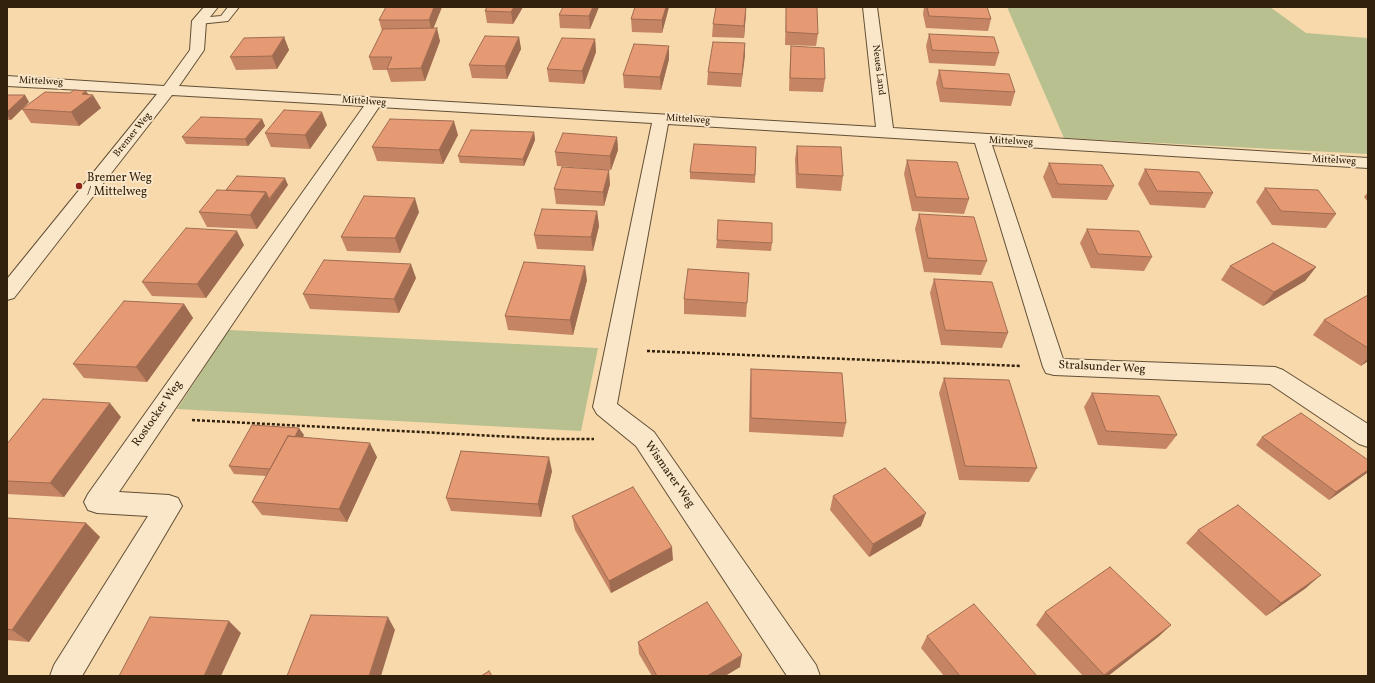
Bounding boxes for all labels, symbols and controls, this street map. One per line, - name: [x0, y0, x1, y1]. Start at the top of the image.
- street label: Neues Land: [869, 44, 887, 96]
- street label: Mittelweg: [19, 75, 63, 89]
- street label: Mittelweg: [341, 94, 387, 110]
- street label: Bremer Weg: [111, 110, 155, 160]
- street label: Mittelweg: [665, 112, 711, 128]
- street label: Mittelweg: [989, 135, 1033, 149]
- street label: Mittelweg: [1312, 154, 1356, 168]
- place label: Bremer Weg / Mittelweg: [87, 172, 152, 200]
- marker: Bremer Weg / Mittelweg: [74, 181, 84, 191]
- street label: Stralsunder Weg: [1058, 359, 1146, 377]
- street label: Rostocker Weg: [130, 378, 186, 450]
- street label: Wismarer Weg: [641, 439, 697, 511]

